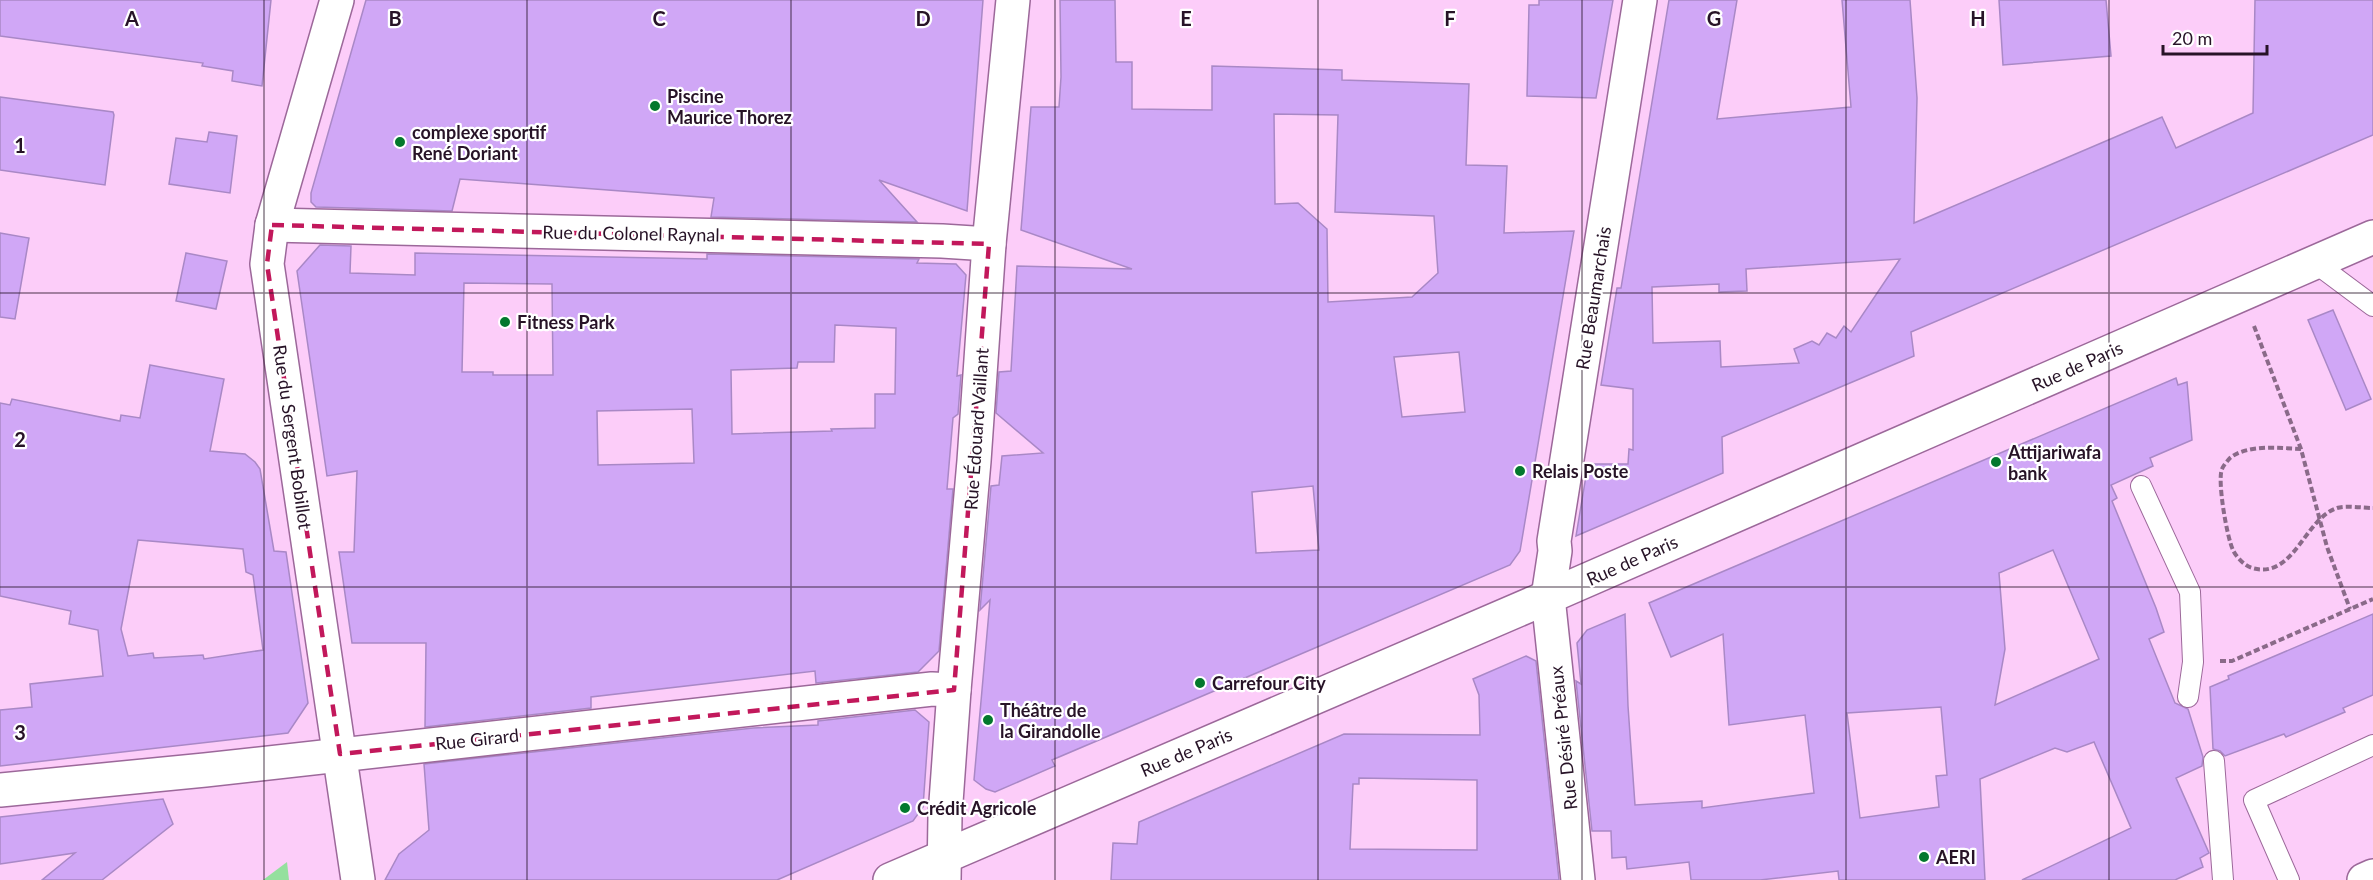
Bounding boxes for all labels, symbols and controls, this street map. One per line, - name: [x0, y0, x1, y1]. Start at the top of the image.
- text: A: [124, 6, 139, 30]
- text: B: [388, 6, 402, 30]
- text: C: [652, 6, 666, 30]
- text: D: [915, 6, 931, 30]
- text: E: [1180, 6, 1192, 30]
- text: F: [1444, 6, 1456, 30]
- text: G: [1707, 6, 1721, 30]
- text: H: [1970, 6, 1986, 30]
- scale bar: [2163, 18, 2266, 56]
- text: 20 m: [2172, 27, 2212, 49]
- place label: Piscine Maurice Thorez: [667, 85, 792, 128]
- marker: Piscine Maurice Thorez: [648, 99, 662, 113]
- place label: complexe sportif René Doriant: [412, 121, 547, 164]
- text: 1: [14, 133, 26, 157]
- marker: complexe sportif René Doriant: [393, 135, 407, 149]
- street label: Rue du Colonel Raynal: [542, 220, 720, 246]
- street label: Rue Beaumarchais: [1571, 225, 1615, 371]
- place label: Fitness Park: [517, 311, 615, 333]
- marker: Fitness Park: [498, 315, 512, 329]
- street label: Rue de Paris: [2028, 336, 2126, 396]
- street label: Rue du Sergent Bobillot: [269, 343, 317, 531]
- street label: Rue Édouard Vaillant: [959, 347, 993, 511]
- text: 2: [14, 427, 26, 451]
- place label: Attijariwafa bank: [2007, 441, 2101, 484]
- marker: Attijariwafa bank: [1989, 455, 2003, 469]
- place label: Relais Poste: [1532, 460, 1629, 482]
- marker: Relais Poste: [1513, 464, 1527, 478]
- street label: Rue de Paris: [1583, 530, 1681, 590]
- street label: Rue Désiré Préaux: [1544, 665, 1582, 811]
- place label: Carrefour City: [1212, 672, 1326, 694]
- marker: Carrefour City: [1193, 676, 1207, 690]
- place label: Théâtre de la Girandolle: [1000, 699, 1101, 742]
- marker: Théâtre de la Girandolle: [981, 713, 995, 727]
- text: 3: [14, 720, 26, 744]
- street label: Rue de Paris: [1137, 723, 1235, 781]
- street label: Rue Girard: [434, 724, 520, 754]
- place label: Crédit Agricole: [917, 797, 1037, 819]
- marker: Crédit Agricole: [898, 801, 912, 815]
- place label: AERI: [1935, 846, 1976, 868]
- marker: AERI: [1917, 850, 1931, 864]

